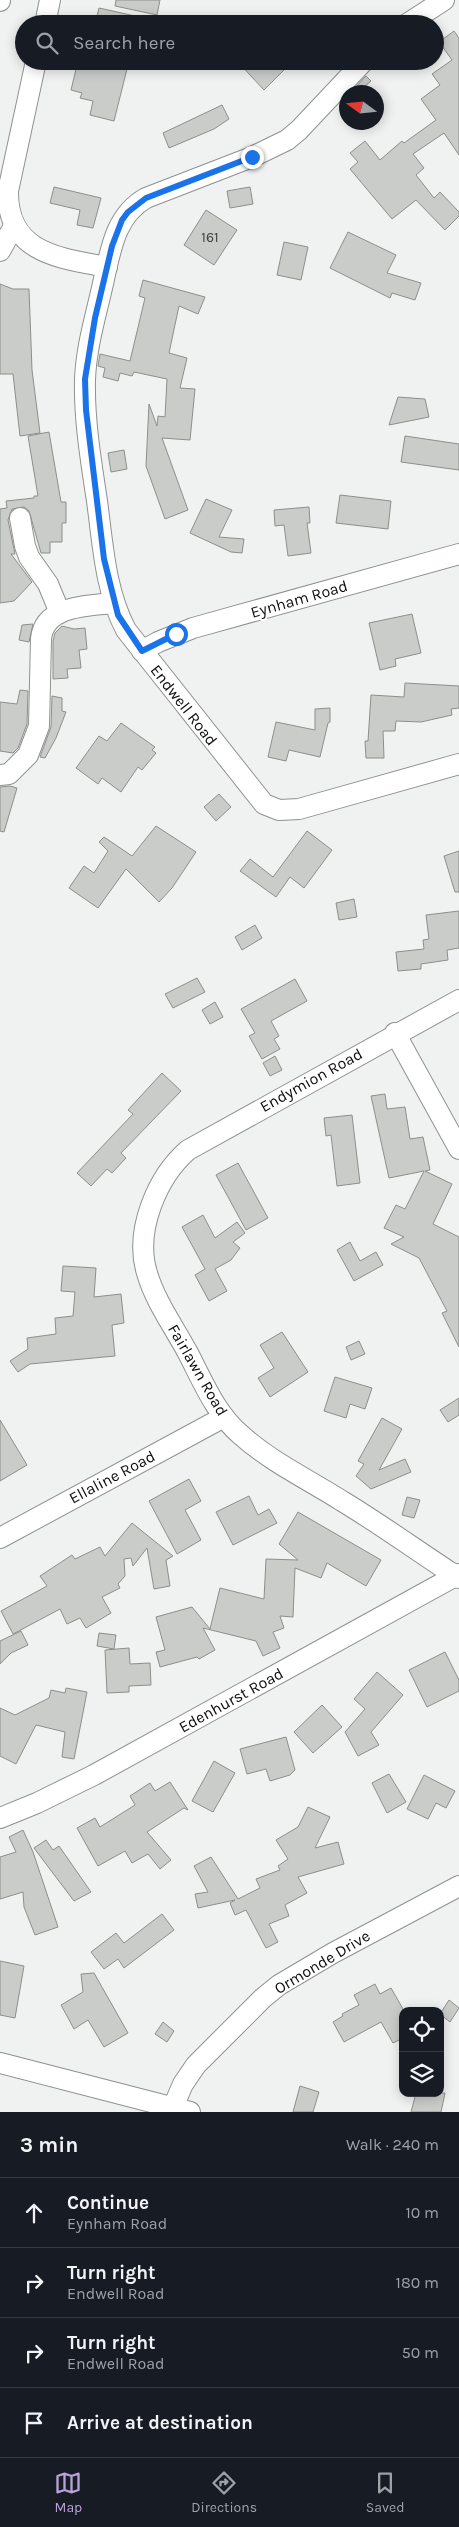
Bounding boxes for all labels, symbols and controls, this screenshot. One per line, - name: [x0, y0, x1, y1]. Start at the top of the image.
- search box: [15, 15, 444, 70]
- icon: search: [33, 29, 61, 57]
- text: Search here: [73, 32, 175, 54]
- north arrow: [339, 85, 384, 130]
- route end: [241, 146, 264, 169]
- house number: 161: [201, 229, 219, 246]
- street label: Eynham Road: [248, 576, 350, 622]
- route start: [165, 623, 188, 646]
- street label: Endwell Road: [146, 661, 222, 749]
- street label: Endymion Road: [256, 1044, 366, 1116]
- street label: Fairlawn Road: [164, 1321, 232, 1419]
- street label: Ellaline Road: [66, 1446, 158, 1508]
- street label: Edenhurst Road: [175, 1663, 287, 1737]
- street label: Ormonde Drive: [271, 1926, 373, 1998]
- map controls: [399, 2007, 444, 2097]
- button: locate: [399, 2007, 444, 2052]
- button: layers: [399, 2052, 444, 2097]
- text: 3 min: [20, 2133, 78, 2157]
- text: Walk · 240 m: [346, 2135, 439, 2154]
- text: Continue: [67, 2192, 149, 2214]
- icon: ahead: [20, 2199, 48, 2227]
- text: 10 m: [405, 2203, 439, 2222]
- text: Eynham Road: [67, 2214, 167, 2233]
- text: Turn right: [67, 2262, 156, 2284]
- icon: right: [20, 2269, 48, 2297]
- text: 180 m: [396, 2273, 439, 2292]
- text: Endwell Road: [67, 2284, 165, 2303]
- text: Turn right: [67, 2332, 156, 2354]
- icon: right: [20, 2339, 48, 2367]
- text: 50 m: [402, 2343, 439, 2362]
- text: Endwell Road: [67, 2354, 165, 2373]
- icon: arrive: [20, 2409, 48, 2437]
- text: Arrive at destination: [67, 2412, 253, 2434]
- tab: Map: [54, 2469, 82, 2516]
- tab: Directions: [191, 2469, 257, 2516]
- tab: Saved: [366, 2469, 405, 2516]

